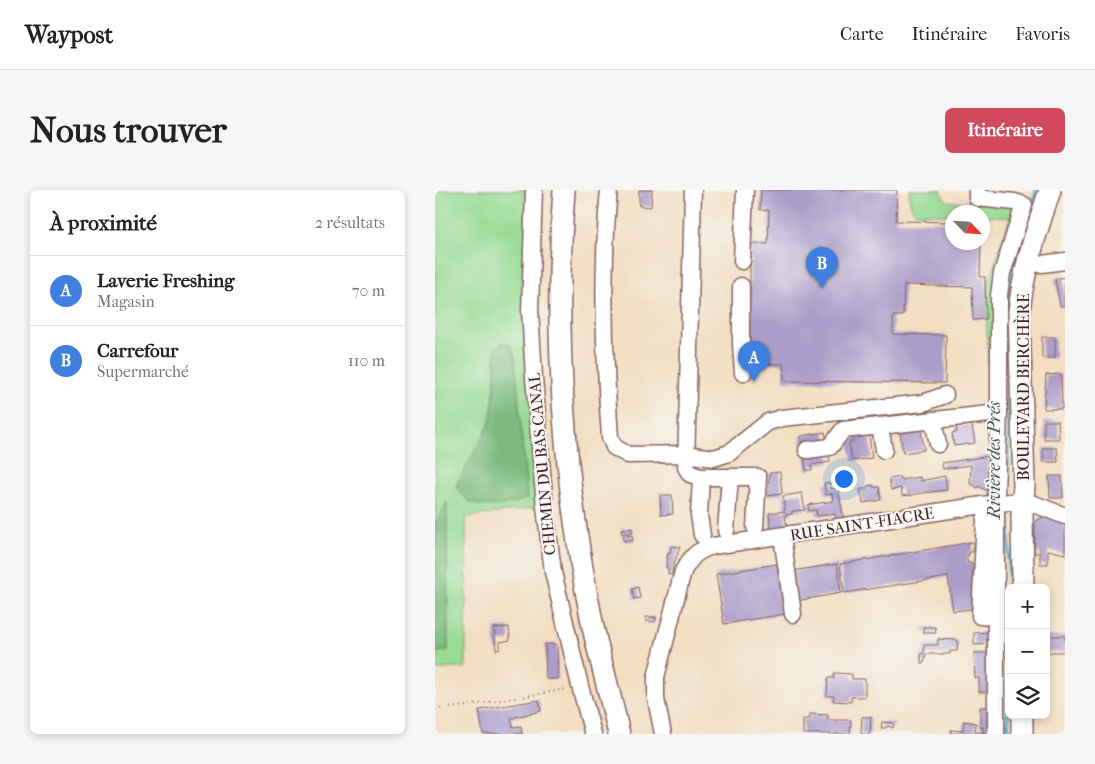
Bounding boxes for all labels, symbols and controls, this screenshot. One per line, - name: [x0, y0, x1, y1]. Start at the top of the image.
- text: Waypost: [25, 21, 113, 49]
- text: Carte: [840, 24, 884, 45]
- text: Itinéraire: [912, 24, 987, 45]
- text: Favoris: [1015, 24, 1070, 45]
- button: Itinéraire: [945, 108, 1065, 153]
- text: Nous trouver: [30, 110, 227, 151]
- north arrow: [945, 205, 990, 250]
- text: À proximité: [50, 211, 157, 235]
- text: 2 résultats: [315, 213, 385, 232]
- pin: B: [806, 247, 838, 288]
- text: Laverie Freshing: [97, 270, 234, 292]
- text: A: [61, 281, 71, 300]
- text: 70 m: [352, 281, 385, 300]
- text: Magasin: [97, 292, 155, 311]
- street label: BOULEVARD BERCHÈRE: [1013, 293, 1033, 481]
- text: Carrefour: [97, 340, 178, 362]
- pin: A: [738, 341, 770, 382]
- text: B: [61, 351, 71, 370]
- text: 110 m: [348, 351, 385, 370]
- text: Supermarché: [97, 362, 189, 381]
- street label: CHEMIN DU BAS CANAL: [525, 372, 559, 556]
- water label: Rivière des Prés: [984, 401, 1005, 520]
- your location: [831, 466, 857, 492]
- street label: RUE SAINT-FIACRE: [789, 503, 936, 545]
- map controls: [1005, 584, 1050, 719]
- button: +: [1005, 584, 1050, 629]
- button: −: [1005, 629, 1050, 674]
- button: layers: [1005, 674, 1050, 719]

